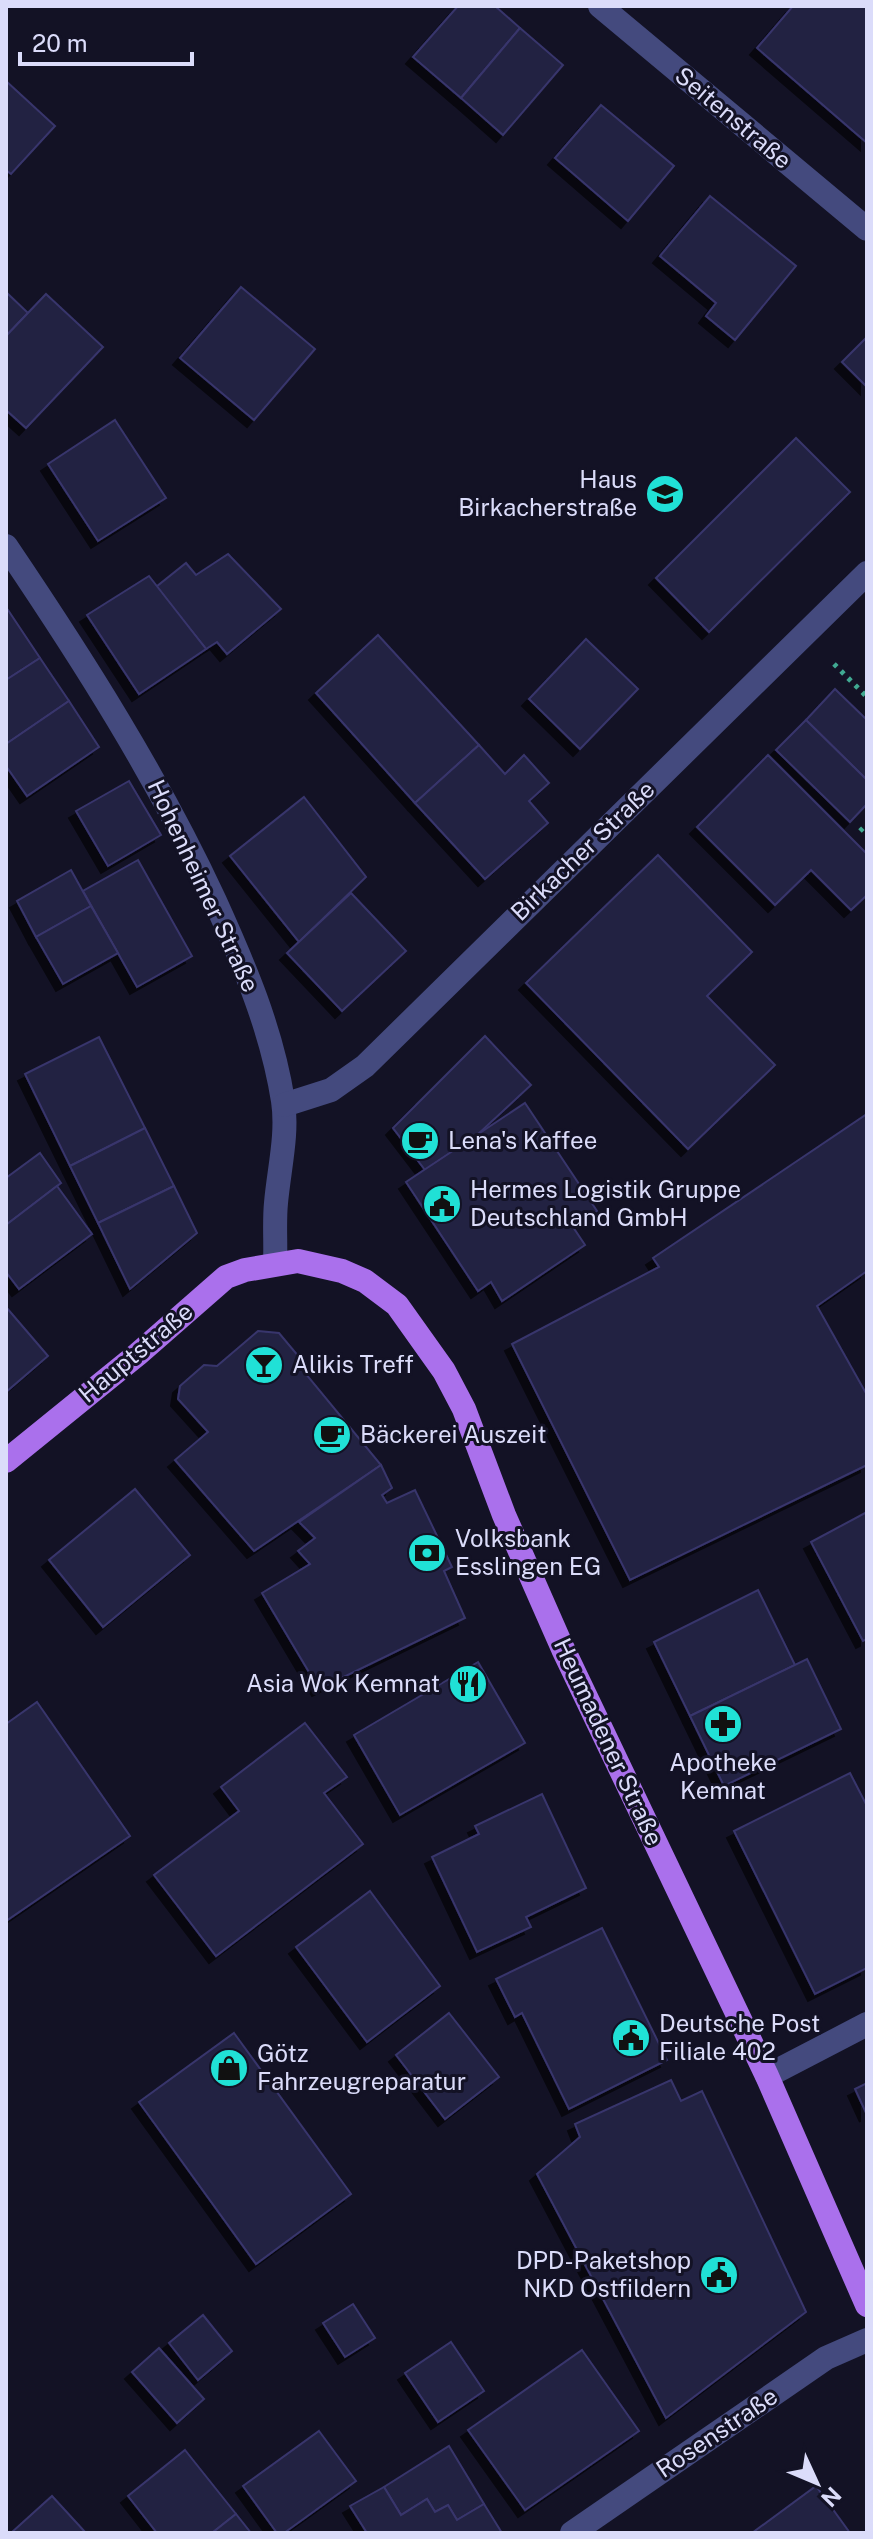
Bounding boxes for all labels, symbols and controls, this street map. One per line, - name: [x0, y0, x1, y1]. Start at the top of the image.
- scale bar: [20, 16, 192, 66]
- text: 20 m: [32, 29, 88, 57]
- street label: Seitenstraße: [670, 61, 797, 174]
- place label: Haus Birkacherstraße: [458, 465, 637, 521]
- school or university icon: Haus Birkacherstraße: [644, 473, 686, 515]
- street label: Hohenheimer Straße: [142, 775, 265, 996]
- street label: Birkacher Straße: [505, 775, 660, 926]
- cafe icon: Lena's Kaffee: [399, 1120, 441, 1162]
- place label: Lena's Kaffee: [448, 1126, 597, 1154]
- place label: Hermes Logistik Gruppe Deutschland GmbH: [470, 1175, 741, 1231]
- public building icon: Hermes Logistik Gruppe Deutschland GmbH: [421, 1183, 463, 1225]
- street label: Hauptstraße: [73, 1297, 198, 1408]
- bar icon: Alikis Treff: [243, 1344, 285, 1386]
- place label: Alikis Treff: [292, 1350, 414, 1378]
- cafe icon: Bäckerei Auszeit: [311, 1414, 353, 1456]
- place label: Bäckerei Auszeit: [360, 1420, 546, 1448]
- place label: Volksbank Esslingen EG: [455, 1524, 601, 1580]
- bank icon: Volksbank Esslingen EG: [406, 1532, 448, 1574]
- street label: Heumadener Straße: [549, 1634, 669, 1850]
- restaurant icon: Asia Wok Kemnat: [447, 1663, 489, 1705]
- place label: Asia Wok Kemnat: [246, 1669, 440, 1697]
- pharmacy icon: Apotheke Kemnat: [702, 1703, 744, 1745]
- place label: Apotheke Kemnat: [669, 1748, 777, 1804]
- place label: Deutsche Post Filiale 402: [659, 2009, 820, 2065]
- public building icon: Deutsche Post Filiale 402: [610, 2017, 652, 2059]
- place label: Götz Fahrzeugreparatur: [257, 2039, 466, 2095]
- shop icon: Götz Fahrzeugreparatur: [208, 2047, 250, 2089]
- place label: DPD-Paketshop NKD Ostfildern: [516, 2246, 691, 2302]
- public building icon: DPD-Paketshop NKD Ostfildern: [698, 2254, 740, 2296]
- street label: Rosenstraße: [651, 2381, 782, 2483]
- north arrow: [777, 2443, 857, 2523]
- text: N: [816, 2482, 847, 2512]

